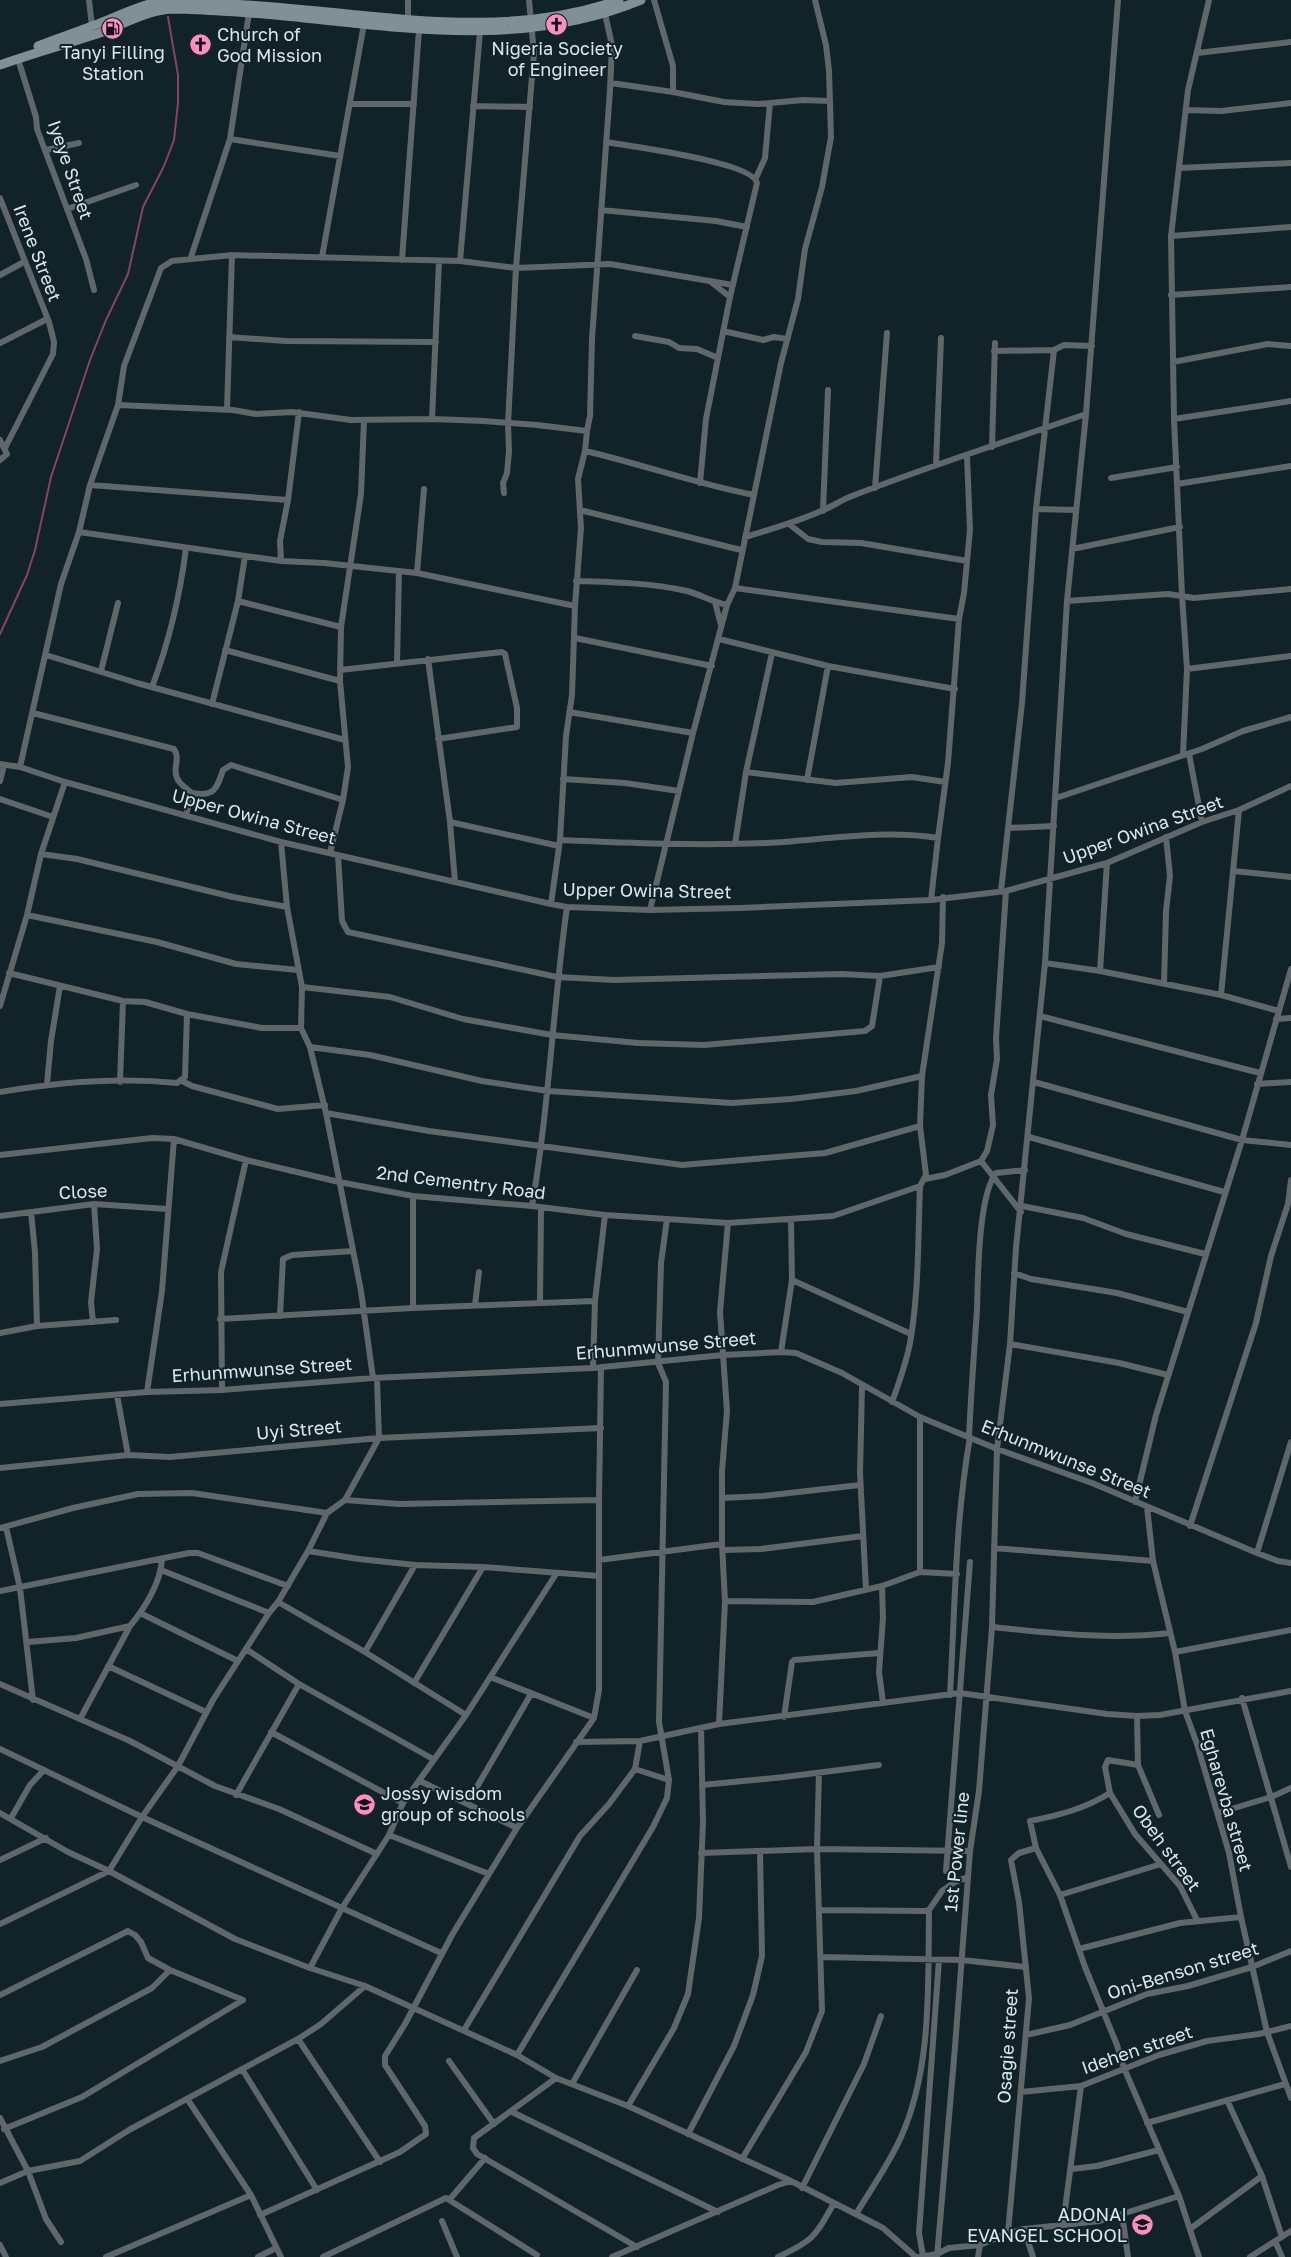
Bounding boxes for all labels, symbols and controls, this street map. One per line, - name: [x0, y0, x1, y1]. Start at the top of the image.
- church icon: Nigeria Society of Engineer: [545, 12, 569, 36]
- fuel station icon: Tanyi Filling Station: [101, 16, 125, 40]
- place label: Church of God Mission: [217, 23, 322, 66]
- church icon: Church of God Mission: [189, 33, 213, 57]
- place label: Nigeria Society of Engineer: [491, 37, 623, 80]
- place label: Tanyi Filling Station: [61, 41, 165, 84]
- street label: Iyeye Street: [44, 117, 98, 222]
- street label: Irene Street: [9, 201, 67, 304]
- street label: Upper Owina Street: [170, 784, 339, 849]
- street label: Upper Owina Street: [1059, 790, 1226, 868]
- street label: Upper Owina Street: [562, 878, 732, 902]
- street label: 2nd Cementry Road: [375, 1161, 547, 1203]
- street label: Close: [58, 1179, 108, 1203]
- street label: Erhunmwunse Street: [575, 1326, 757, 1364]
- street label: Erhunmwunse Street: [171, 1352, 353, 1386]
- street label: Uyi Street: [255, 1414, 343, 1444]
- street label: Erhunmwunse Street: [978, 1414, 1154, 1502]
- street label: Egharevba street: [1196, 1726, 1258, 1874]
- place label: Jossy wisdom group of schools: [381, 1782, 525, 1825]
- street label: 1st Power line: [939, 1791, 973, 1913]
- school or university icon: Jossy wisdom group of schools: [353, 1792, 377, 1816]
- street label: Obeh street: [1128, 1800, 1206, 1895]
- street label: Oni-Benson street: [1104, 1937, 1261, 2004]
- street label: Osagie street: [992, 1988, 1022, 2104]
- street label: Idehen street: [1078, 2020, 1195, 2078]
- place label: ADONAI EVANGEL SCHOOL: [967, 2203, 1127, 2246]
- school or university icon: ADONAI EVANGEL SCHOOL: [1131, 2213, 1155, 2237]

